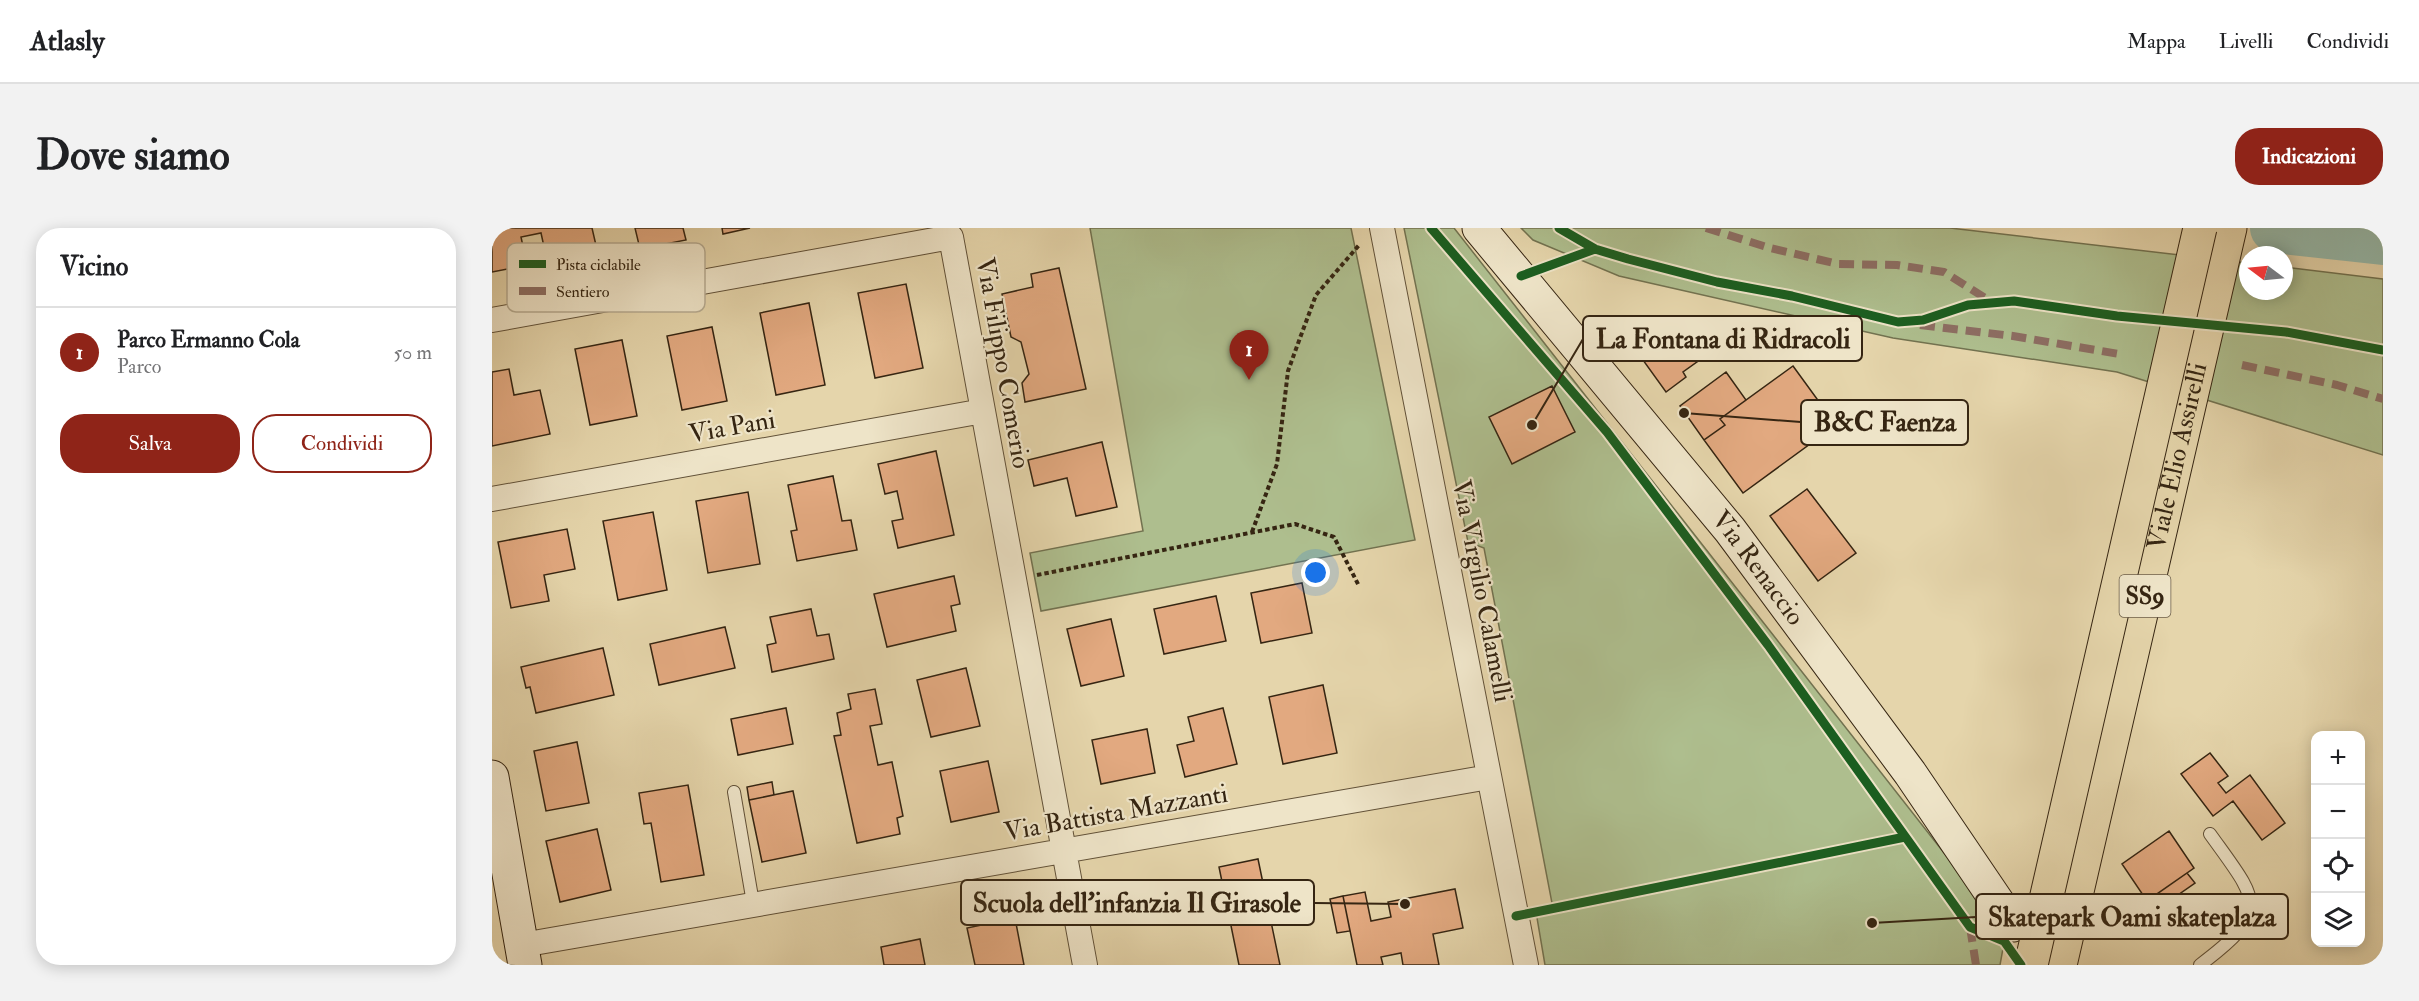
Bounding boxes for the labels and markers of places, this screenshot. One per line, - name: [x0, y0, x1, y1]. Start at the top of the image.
- callout: La Fontana di Ridracoli: [1583, 316, 1862, 361]
- pin: 1: [1230, 330, 1269, 380]
- callout: B&C Faenza: [1801, 400, 1968, 445]
- callout: Scuola dell'infanzia Il Girasole: [961, 880, 1314, 925]
- callout: Skatepark Oami skateplaza: [1976, 894, 2288, 939]

